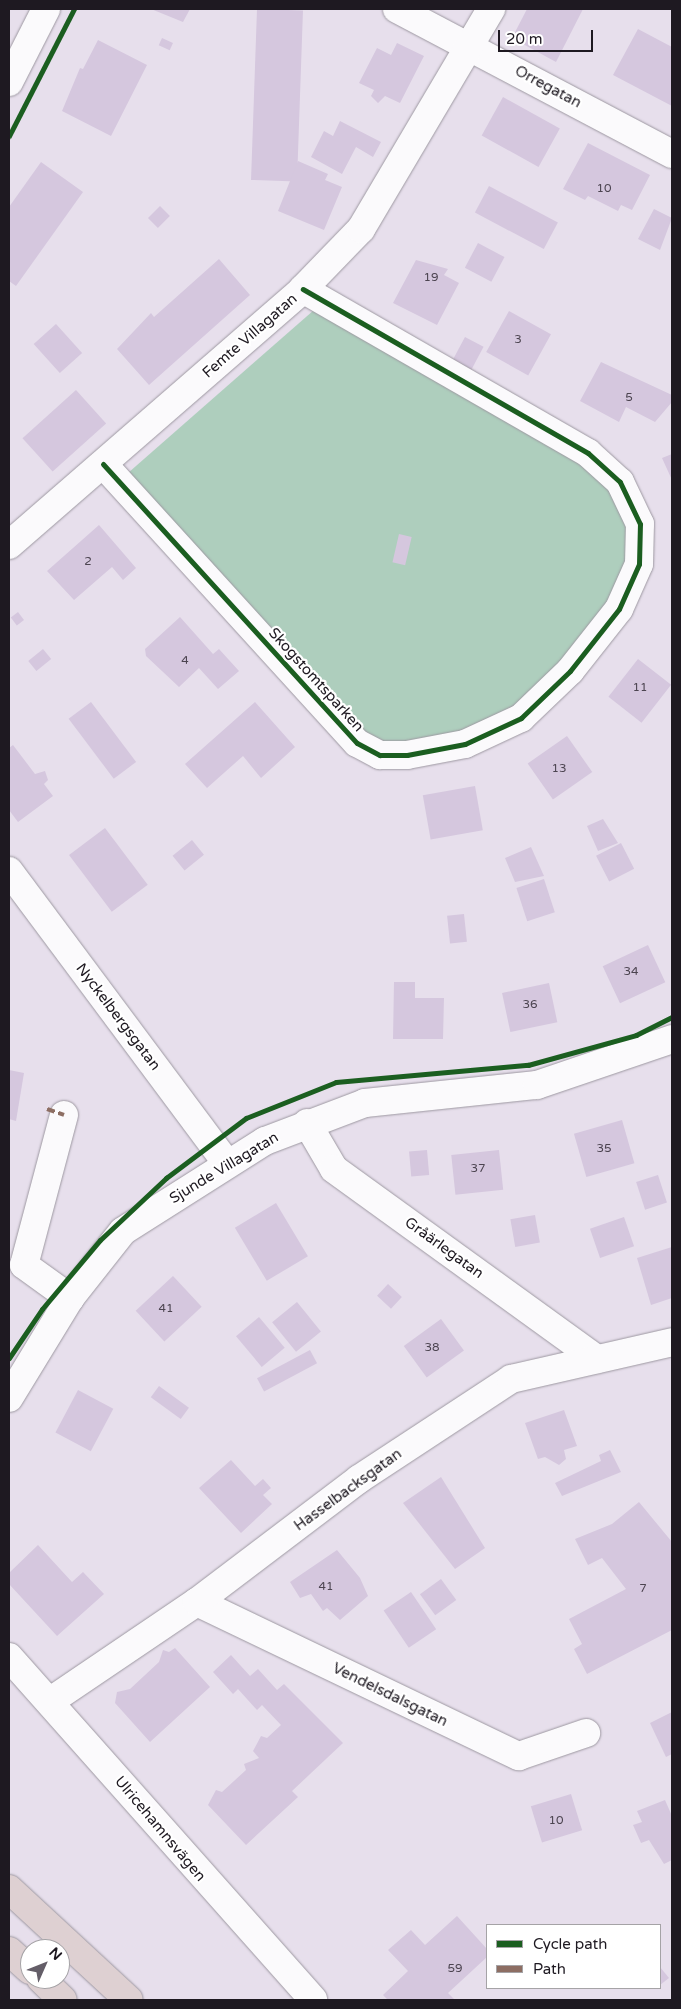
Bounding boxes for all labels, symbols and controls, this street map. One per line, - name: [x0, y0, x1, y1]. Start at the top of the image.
- scale bar: [501, 20, 596, 52]
- text: 20 m: [506, 30, 543, 48]
- street label: Orregatan: [512, 62, 584, 112]
- house number: 10: [596, 182, 612, 196]
- house number: 19: [423, 271, 439, 285]
- street label: Femte Villagatan: [199, 290, 301, 382]
- house number: 3: [514, 333, 522, 347]
- house number: 5: [625, 391, 633, 405]
- house number: 2: [84, 555, 92, 569]
- street label: Skogstomtsparken: [265, 624, 367, 736]
- house number: 4: [181, 654, 189, 668]
- house number: 11: [632, 681, 648, 695]
- house number: 13: [551, 762, 567, 776]
- street label: Nyckelbergsgatan: [72, 960, 164, 1074]
- house number: 34: [623, 965, 639, 979]
- house number: 36: [522, 998, 538, 1012]
- street label: Sjunde Villagatan: [166, 1128, 282, 1208]
- house number: 35: [596, 1142, 612, 1156]
- house number: 37: [470, 1162, 486, 1176]
- street label: Gråärlegatan: [401, 1213, 487, 1283]
- house number: 41: [158, 1302, 174, 1316]
- house number: 38: [424, 1341, 440, 1355]
- street label: Hasselbacksgatan: [291, 1445, 405, 1535]
- house number: 41: [318, 1580, 334, 1594]
- house number: 7: [639, 1582, 647, 1596]
- street label: Vendelsdalsgatan: [329, 1659, 451, 1731]
- street label: Ulricehamnsvägen: [111, 1773, 209, 1885]
- house number: 10: [548, 1814, 564, 1828]
- legend: [486, 1924, 661, 1989]
- text: Cycle path: [533, 1935, 607, 1953]
- north arrow: [20, 1939, 70, 1989]
- text: N: [45, 1944, 65, 1964]
- text: Path: [533, 1960, 566, 1978]
- house number: 59: [447, 1962, 463, 1976]

